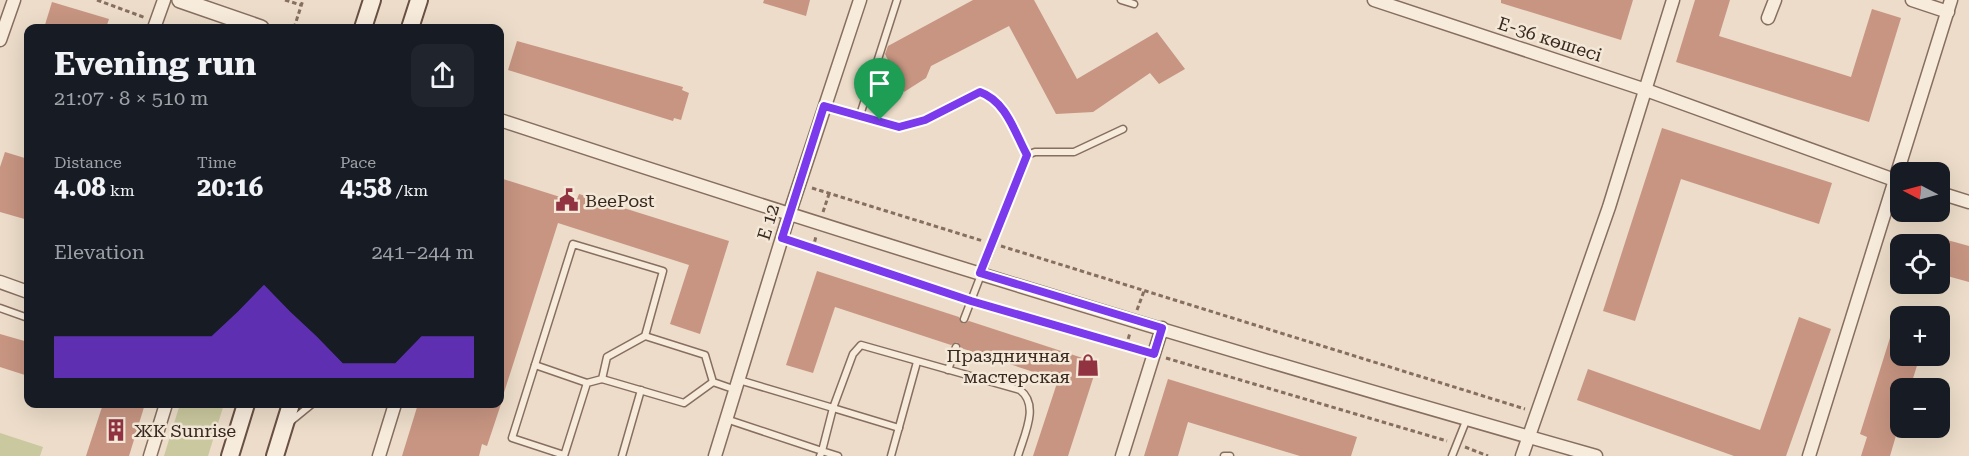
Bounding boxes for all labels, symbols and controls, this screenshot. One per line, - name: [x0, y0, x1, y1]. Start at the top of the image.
- street label: Е-36 көшесі: [1495, 12, 1605, 66]
- text: Evening run: [54, 44, 256, 83]
- button: share: [411, 44, 474, 107]
- pin: [854, 58, 905, 120]
- icon: arrive: [863, 67, 896, 100]
- text: 21:07 · 8 × 510 m: [54, 86, 209, 110]
- text: Distance: [54, 153, 122, 172]
- text: Time: [197, 153, 236, 172]
- text: Pace: [340, 153, 376, 172]
- north arrow: [1890, 162, 1950, 222]
- map controls: [1890, 162, 1950, 438]
- text: 4.08: [54, 172, 106, 202]
- text: 20:16: [197, 172, 263, 202]
- text: 4:58: [340, 172, 392, 202]
- text: km: [106, 181, 135, 200]
- text: /km: [392, 181, 428, 200]
- public building icon: BeePost: [554, 187, 580, 213]
- place label: BeePost: [585, 190, 655, 211]
- street label: E 12: [753, 202, 783, 242]
- button: locate: [1890, 234, 1950, 294]
- text: Elevation: [54, 240, 145, 264]
- text: 241–244 m: [371, 240, 474, 264]
- button: +: [1890, 306, 1950, 366]
- place label: Праздничная мастерская: [947, 345, 1070, 387]
- shop icon: Праздничная мастерская: [1075, 352, 1101, 378]
- button: −: [1890, 378, 1950, 438]
- building icon: ЖК Sunrise: [103, 417, 129, 443]
- place label: ЖК Sunrise: [134, 420, 236, 441]

